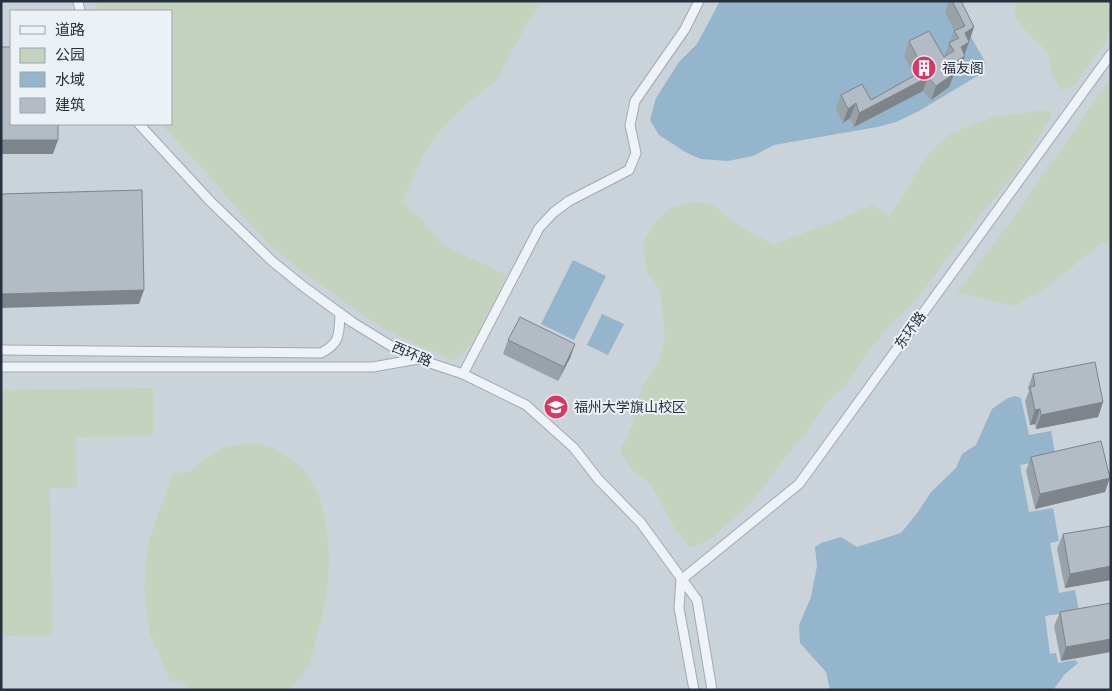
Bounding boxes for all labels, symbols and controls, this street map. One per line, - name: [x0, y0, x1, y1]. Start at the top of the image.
- legend: [10, 10, 172, 125]
- text: 道路: [55, 20, 85, 38]
- text: 公园: [55, 45, 85, 63]
- building icon: 福友阁: [911, 55, 937, 81]
- place label: 福友阁: [942, 59, 984, 76]
- text: 水域: [55, 70, 85, 88]
- text: 建筑: [55, 95, 85, 113]
- street label: 东环路: [890, 308, 929, 352]
- street label: 西环路: [390, 338, 435, 370]
- school or university icon: 福州大学旗山校区: [543, 394, 569, 420]
- place label: 福州大学旗山校区: [574, 398, 686, 415]

